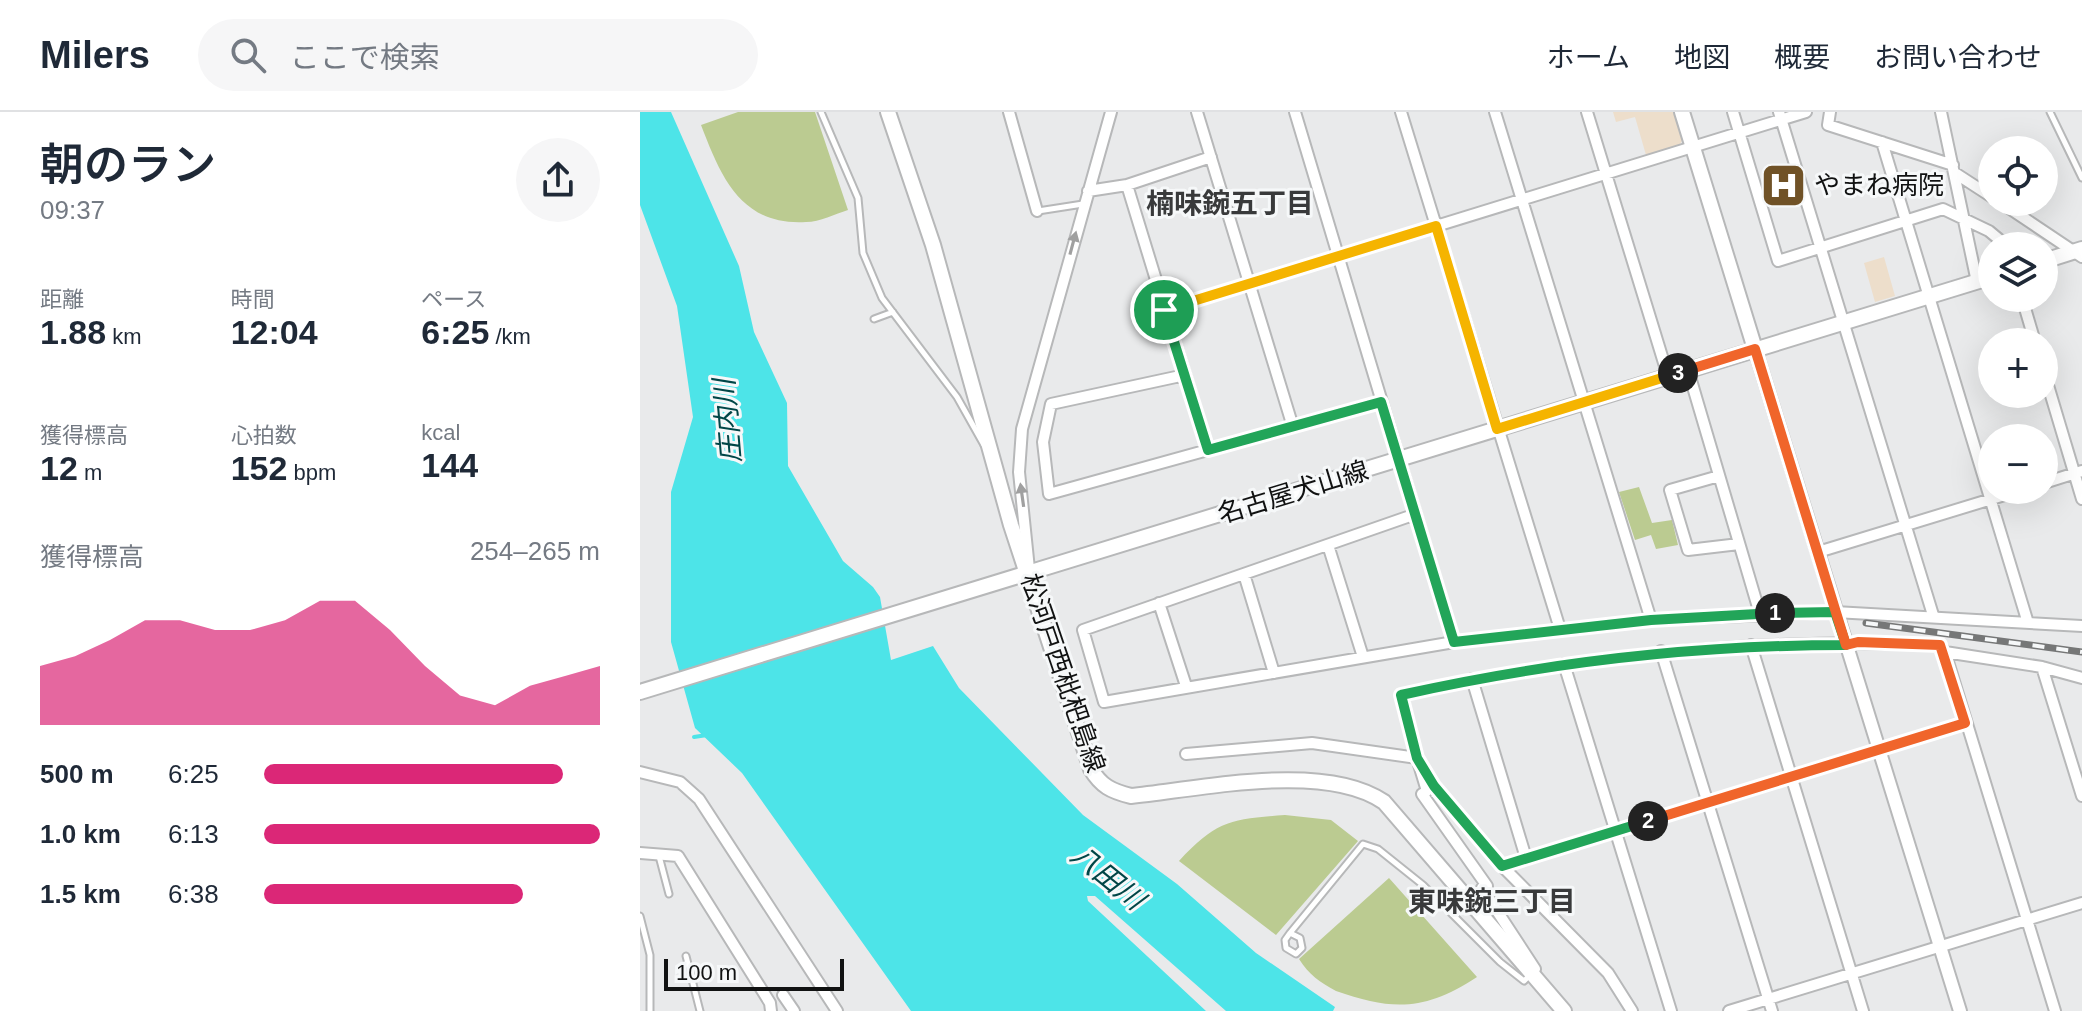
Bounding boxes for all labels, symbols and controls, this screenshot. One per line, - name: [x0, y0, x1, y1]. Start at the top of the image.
- search box: [198, 19, 758, 91]
- icon: search: [226, 33, 270, 77]
- text: Milers: [40, 34, 150, 76]
- text: ここで検索: [290, 41, 440, 74]
- text: ホーム: [1547, 42, 1630, 73]
- text: 地図: [1674, 42, 1730, 73]
- text: 概要: [1774, 42, 1830, 73]
- text: お問い合わせ: [1874, 42, 2042, 73]
- map controls: [1978, 136, 2058, 504]
- button: locate: [1978, 136, 2058, 216]
- button: share: [516, 138, 600, 222]
- text: 朝のラン: [40, 140, 216, 189]
- hospital icon: やまね病院: [1759, 161, 1807, 209]
- place label: やまね病院: [1814, 170, 1944, 200]
- district label: 楠味鋺五丁目: [1146, 188, 1314, 219]
- text: 09:37: [40, 195, 105, 225]
- one-way arrow: [1068, 230, 1080, 255]
- button: layers: [1978, 232, 2058, 312]
- pin: [1130, 276, 1198, 344]
- text: 距離: [40, 287, 84, 312]
- text: 時間: [231, 287, 275, 312]
- text: ペース: [421, 287, 486, 312]
- icon: arrive: [1142, 288, 1186, 332]
- text: 1.88: [40, 313, 106, 351]
- text: 12:04: [231, 313, 318, 351]
- text: 6:25: [421, 313, 489, 351]
- text: km: [106, 324, 142, 349]
- text: /km: [489, 324, 531, 349]
- button: +: [1978, 328, 2058, 408]
- pin: 3: [1658, 353, 1698, 393]
- text: 3: [1672, 360, 1684, 385]
- water label: 庄内川: [708, 375, 747, 464]
- text: kcal: [421, 420, 460, 445]
- text: 獲得標高: [40, 423, 128, 448]
- text: 心拍数: [231, 423, 297, 448]
- button: −: [1978, 424, 2058, 504]
- text: 144: [421, 446, 478, 484]
- text: 12: [40, 449, 78, 487]
- text: 152: [231, 449, 287, 487]
- street label: 名古屋犬山線: [1214, 455, 1372, 529]
- text: m: [78, 460, 102, 485]
- text: bpm: [287, 460, 336, 485]
- one-way arrow: [1015, 483, 1028, 508]
- text: 254–265 m: [470, 536, 600, 566]
- text: 獲得標高: [40, 542, 144, 572]
- street label: 松河戸西枇杷島線: [1015, 570, 1111, 776]
- pin: 1: [1755, 593, 1795, 633]
- text: 1: [1769, 600, 1781, 625]
- text: 500 m: [40, 759, 114, 789]
- text: 6:25: [168, 759, 219, 789]
- pin: 2: [1628, 801, 1668, 841]
- text: 2: [1642, 808, 1654, 833]
- text: 1.0 km: [40, 819, 121, 849]
- text: 6:13: [168, 819, 219, 849]
- water label: 八田川: [1065, 839, 1152, 918]
- text: 1.5 km: [40, 879, 121, 909]
- text: 6:38: [168, 879, 219, 909]
- district label: 東味鋺三丁目: [1408, 886, 1576, 917]
- scale bar: [664, 955, 844, 991]
- text: 100 m: [676, 960, 737, 985]

